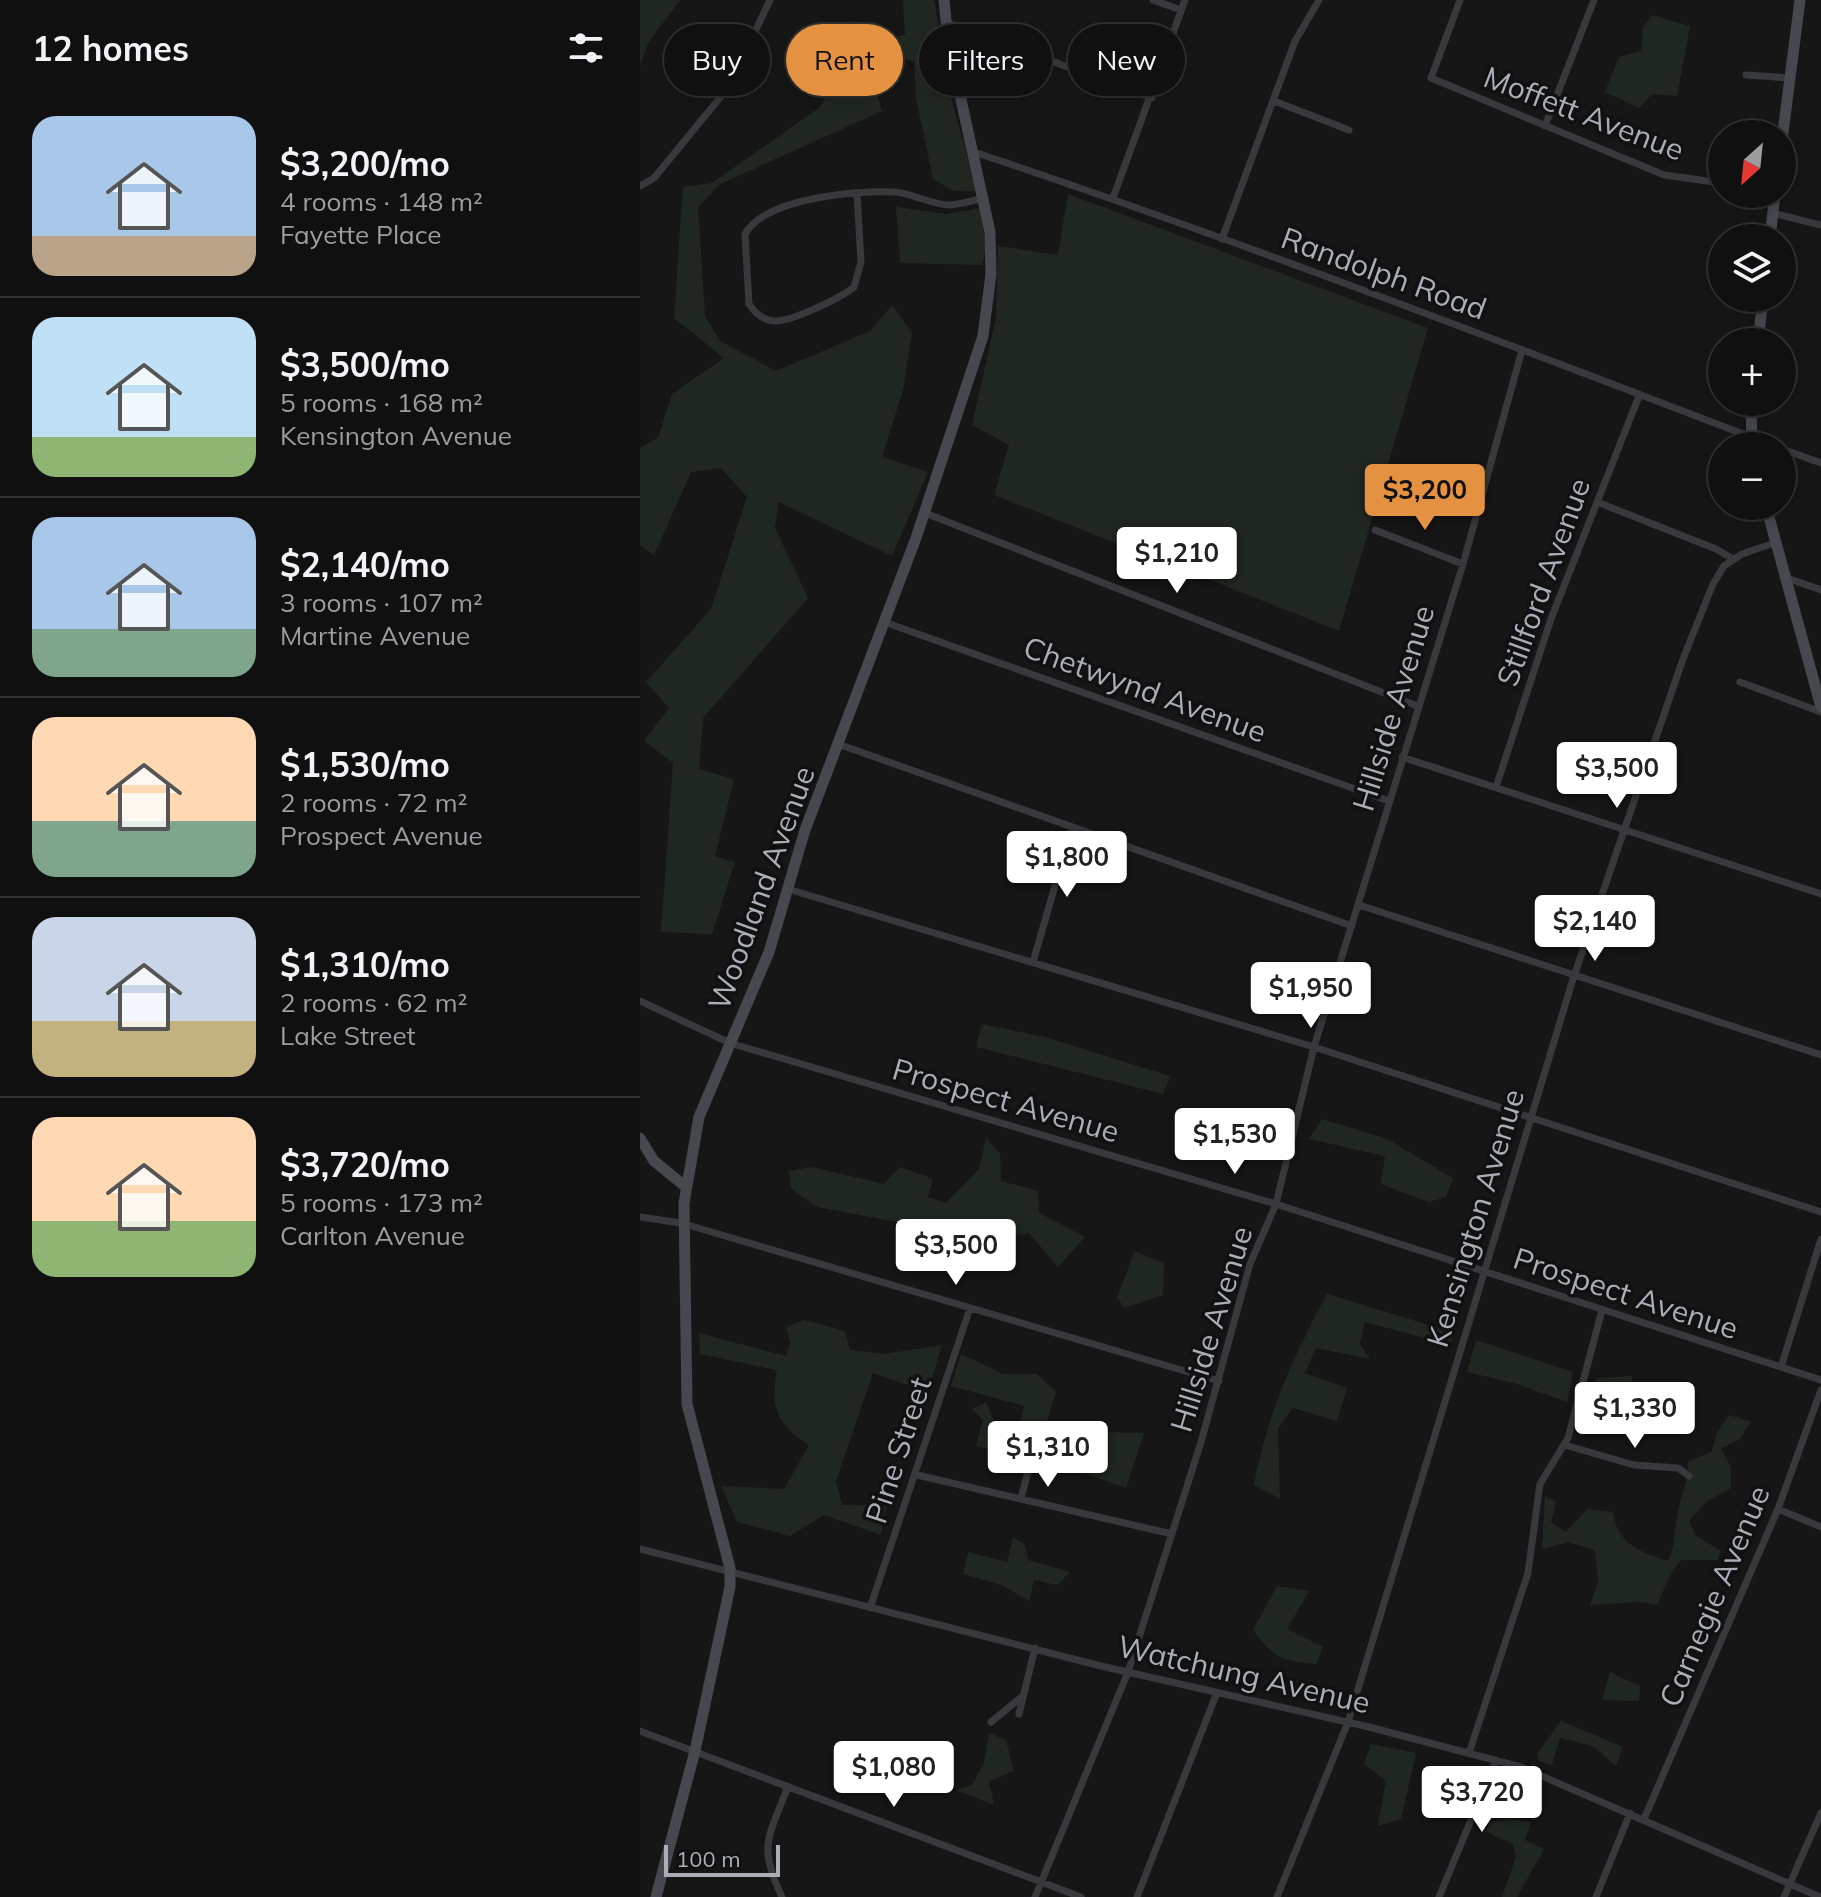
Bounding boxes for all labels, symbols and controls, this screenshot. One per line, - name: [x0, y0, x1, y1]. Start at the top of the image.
- chip: Buy: [664, 24, 770, 96]
- chip: Rent: [786, 24, 903, 96]
- chip: Filters: [919, 24, 1052, 96]
- chip: New: [1068, 24, 1185, 96]
- icon: filters: [564, 26, 608, 70]
- text: 12 homes: [32, 27, 189, 70]
- street label: Moffett Avenue: [1479, 57, 1689, 169]
- north arrow: [1708, 120, 1796, 208]
- map controls: [1708, 120, 1796, 520]
- text: $3,200/mo: [280, 142, 450, 185]
- icon: home: [96, 148, 192, 244]
- text: 4 rooms · 148 m²: [280, 185, 483, 218]
- text: Fayette Place: [280, 218, 441, 251]
- street label: Randolph Road: [1276, 218, 1492, 328]
- button: layers: [1708, 224, 1796, 312]
- button: +: [1708, 328, 1796, 416]
- text: $3,500/mo: [280, 343, 450, 386]
- icon: home: [96, 349, 192, 445]
- text: 5 rooms · 168 m²: [280, 386, 483, 419]
- text: Kensington Avenue: [280, 419, 512, 452]
- button: −: [1708, 432, 1796, 520]
- pin: $3,200: [1360, 464, 1490, 532]
- text: $3,200: [1383, 473, 1467, 506]
- street label: Stillford Avenue: [1488, 473, 1598, 691]
- pin: $1,210: [1112, 527, 1242, 595]
- text: $1,210: [1135, 536, 1219, 569]
- text: $2,140/mo: [280, 543, 450, 586]
- icon: home: [96, 549, 192, 645]
- text: 3 rooms · 107 m²: [280, 586, 483, 619]
- street label: Hillside Avenue: [1344, 601, 1442, 815]
- text: Martine Avenue: [280, 619, 470, 652]
- street label: Chetwynd Avenue: [1019, 627, 1271, 751]
- pin: $3,500: [1552, 742, 1682, 810]
- text: $1,530/mo: [280, 743, 450, 786]
- icon: home: [96, 749, 192, 845]
- text: $3,500: [1575, 751, 1659, 784]
- street label: Woodland Avenue: [699, 761, 823, 1015]
- text: 2 rooms · 72 m²: [280, 786, 467, 819]
- text: Prospect Avenue: [280, 819, 483, 852]
- pin: $1,800: [1002, 831, 1132, 899]
- text: $1,800: [1025, 840, 1109, 873]
- pin: $2,140: [1530, 895, 1660, 963]
- text: $2,140: [1553, 904, 1637, 937]
- text: $1,310/mo: [280, 943, 450, 986]
- icon: home: [96, 949, 192, 1045]
- pin: $1,950: [1246, 962, 1376, 1030]
- text: $1,950: [1269, 971, 1353, 1004]
- text: 2 rooms · 62 m²: [280, 986, 467, 1019]
- text: Lake Street: [280, 1019, 416, 1052]
- street label: Prospect Avenue: [888, 1049, 1124, 1151]
- street label: Kensington Avenue: [1418, 1084, 1532, 1352]
- pin: $1,530: [1170, 1108, 1300, 1176]
- text: $1,530: [1193, 1117, 1277, 1150]
- text: $3,720/mo: [280, 1143, 450, 1186]
- icon: home: [96, 1149, 192, 1245]
- text: 5 rooms · 173 m²: [280, 1186, 483, 1219]
- text: Carlton Avenue: [280, 1219, 465, 1252]
- pin: $3,500: [891, 1219, 1021, 1287]
- street label: Hillside Avenue: [1162, 1222, 1260, 1436]
- text: $3,500: [914, 1228, 998, 1261]
- street label: Prospect Avenue: [1509, 1239, 1743, 1347]
- street label: Pine Street: [857, 1372, 939, 1528]
- pin: $1,330: [1570, 1382, 1700, 1450]
- text: $1,330: [1593, 1391, 1677, 1424]
- pin: $1,310: [983, 1421, 1113, 1489]
- text: $1,310: [1006, 1430, 1090, 1463]
- street label: Carnegie Avenue: [1650, 1480, 1778, 1712]
- street label: Watchung Avenue: [1114, 1626, 1374, 1722]
- pin: $1,080: [829, 1741, 959, 1809]
- text: $1,080: [852, 1750, 936, 1783]
- pin: $3,720: [1417, 1766, 1547, 1834]
- text: $3,720: [1440, 1775, 1524, 1808]
- scale bar: [664, 1841, 780, 1877]
- text: 100 m: [676, 1845, 741, 1873]

